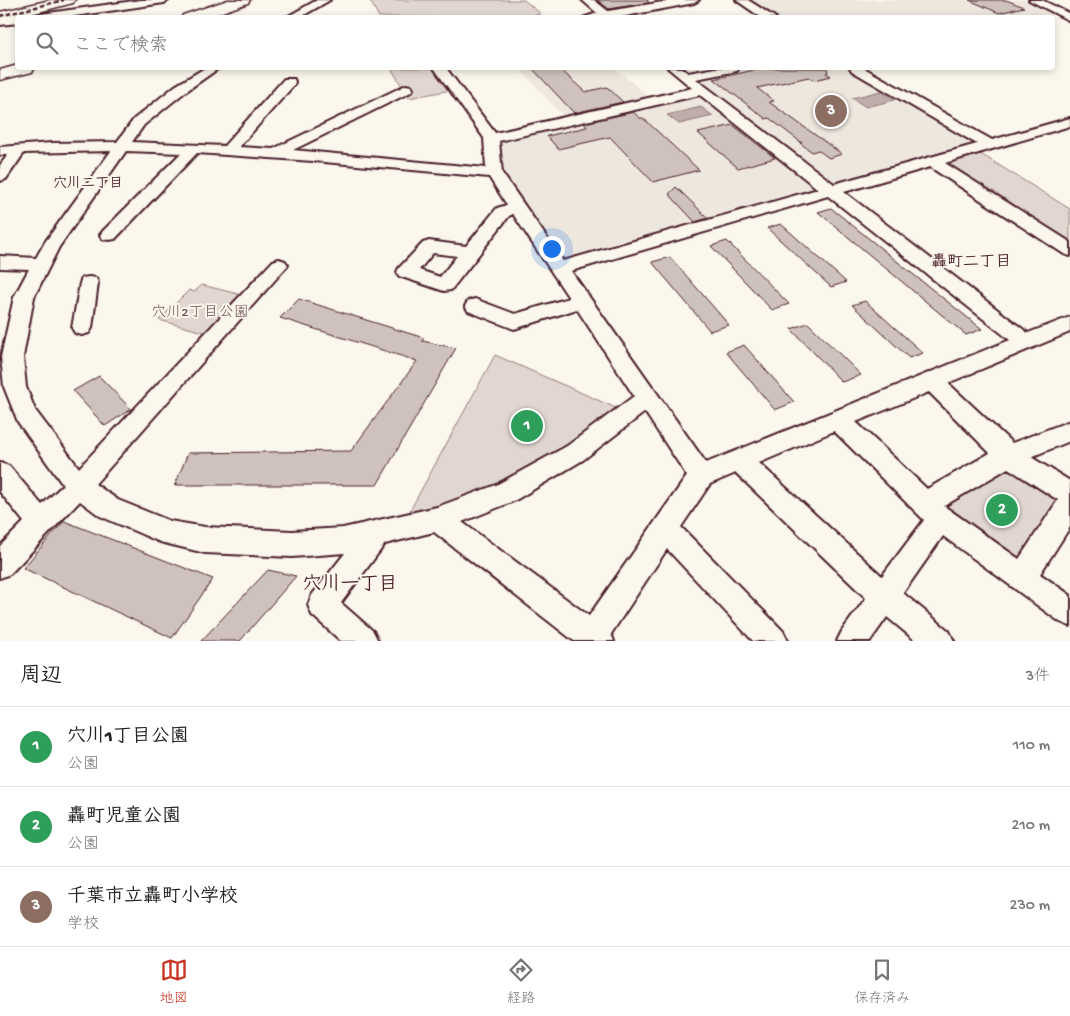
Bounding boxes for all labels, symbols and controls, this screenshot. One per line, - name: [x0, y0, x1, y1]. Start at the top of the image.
- search box: [15, 15, 1055, 70]
- icon: search: [33, 29, 61, 57]
- text: ここで検索: [73, 35, 168, 58]
- pin: 3: [815, 92, 847, 130]
- district label: 穴川二丁目: [53, 176, 123, 193]
- your location: [539, 236, 565, 262]
- district label: 轟町二丁目: [931, 252, 1011, 273]
- park label: 穴川2丁目公園: [151, 304, 249, 322]
- pin: 1: [511, 407, 543, 445]
- pin: 2: [986, 491, 1018, 529]
- district label: 穴川一丁目: [302, 573, 398, 597]
- text: 周辺: [20, 665, 62, 690]
- text: 3件: [1026, 668, 1050, 687]
- text: 穴川1丁目公園: [67, 726, 189, 749]
- text: 1: [33, 737, 39, 756]
- text: 110 m: [1013, 737, 1050, 756]
- text: 公園: [67, 756, 99, 775]
- text: 轟町児童公園: [67, 806, 181, 829]
- text: 2: [32, 817, 40, 836]
- text: 210 m: [1011, 817, 1050, 836]
- text: 公園: [67, 836, 99, 855]
- text: 千葉市立轟町小学校: [67, 886, 238, 909]
- text: 3: [32, 897, 40, 916]
- text: 230 m: [1010, 897, 1050, 916]
- text: 学校: [67, 916, 99, 935]
- tab: 地図: [160, 956, 188, 1008]
- tab: 経路: [507, 956, 535, 1008]
- tab: 保存済み: [854, 956, 910, 1008]

